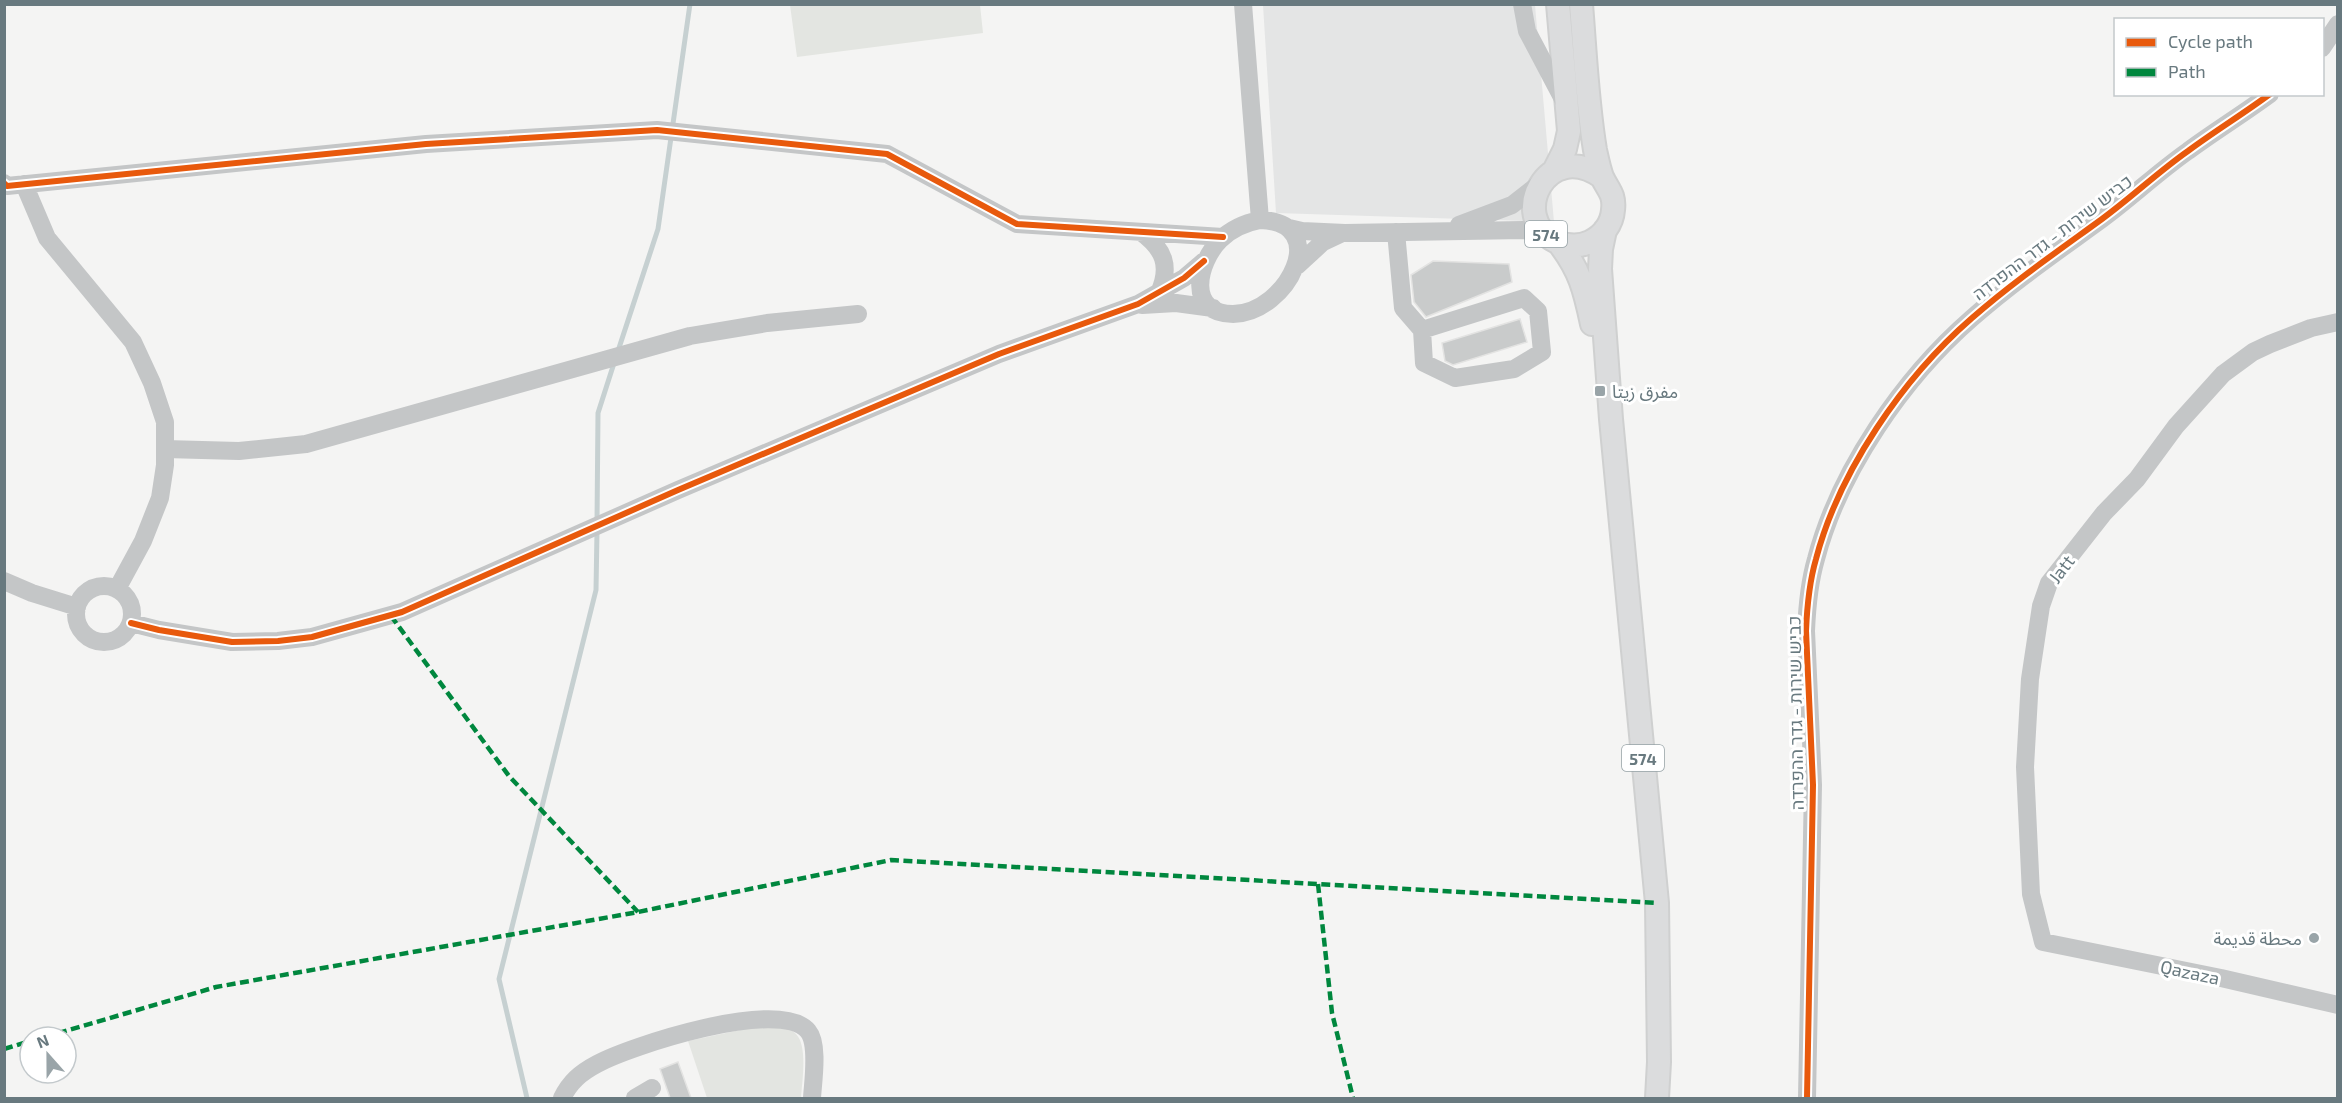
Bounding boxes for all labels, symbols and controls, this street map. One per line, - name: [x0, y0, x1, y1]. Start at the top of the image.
- legend: [2114, 18, 2324, 96]
- text: Cycle path: [2168, 30, 2253, 52]
- text: Path: [2168, 60, 2206, 82]
- street label: כביש שירות - גדר ההפרדה: [1968, 170, 2136, 304]
- road number: 574: [1525, 221, 1567, 247]
- place label: مفرق زيتا: [1612, 380, 1678, 403]
- marker: مفرق زيتا: [1593, 384, 1607, 398]
- street label: Jatt: [2043, 550, 2079, 587]
- street label: כביש שירות - גדר ההפרדה: [1782, 616, 1808, 810]
- road number: 574: [1622, 745, 1664, 771]
- place label: محطة قديمة: [2213, 927, 2302, 949]
- marker: محطة قديمة: [2307, 931, 2321, 945]
- street label: Qazaza: [2158, 955, 2222, 989]
- north arrow: [18, 1025, 78, 1085]
- text: N: [34, 1030, 51, 1051]

